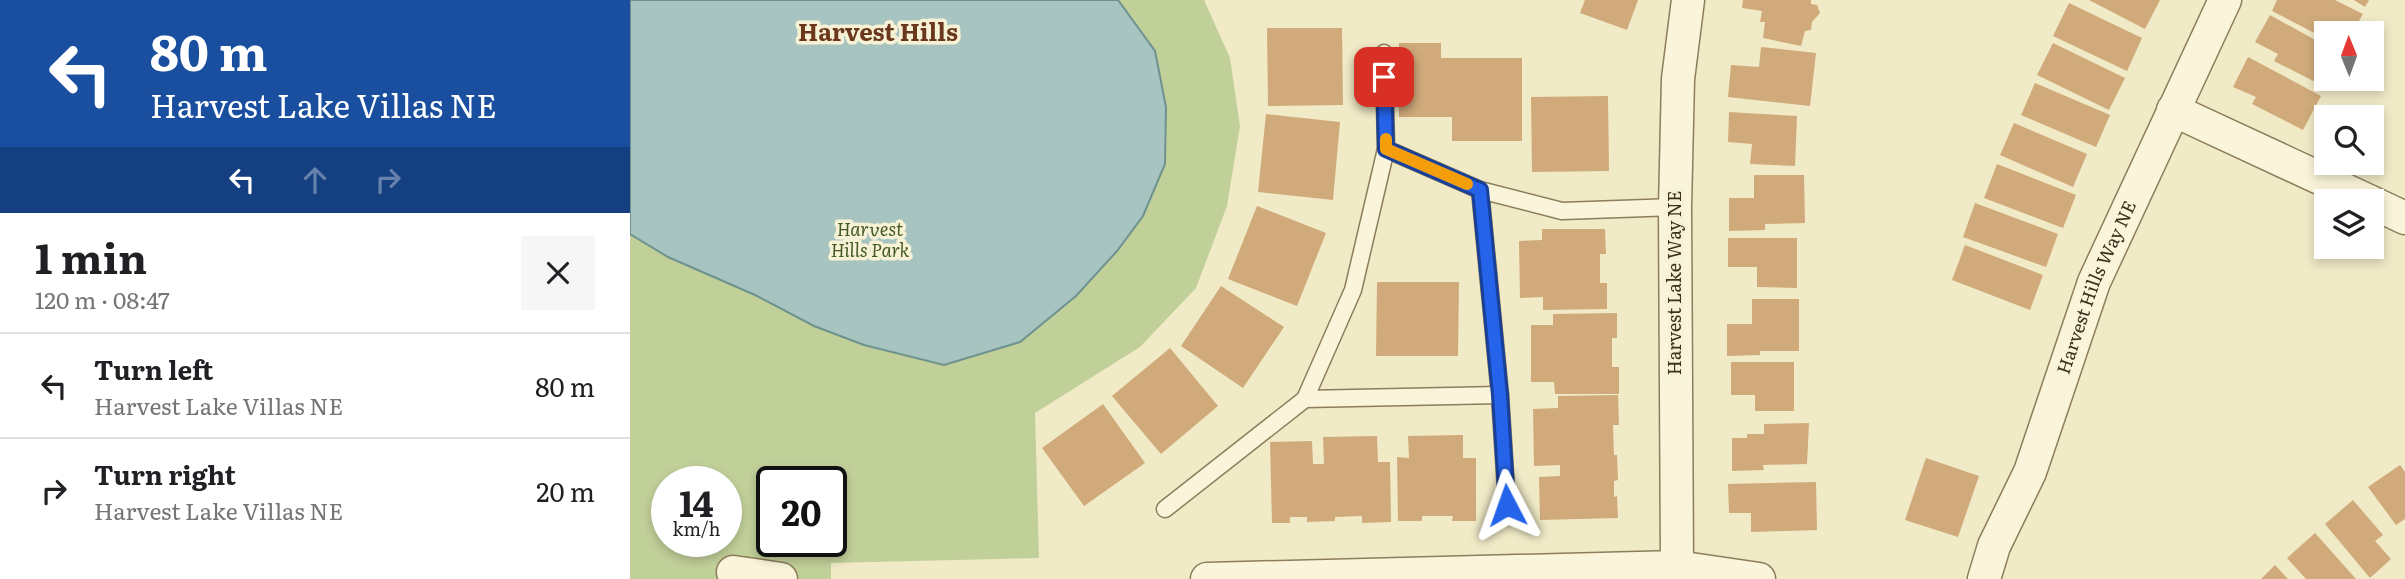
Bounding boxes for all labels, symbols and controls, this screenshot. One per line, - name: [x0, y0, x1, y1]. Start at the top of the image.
- text: 80 m: [150, 13, 268, 86]
- district label: Harvest Hills: [798, 13, 958, 48]
- north arrow: [2314, 21, 2384, 91]
- map controls: [2314, 21, 2384, 259]
- icon: left: [35, 28, 126, 119]
- pin: [1354, 47, 1414, 107]
- icon: arrive: [1365, 58, 1403, 96]
- text: Harvest Lake Villas NE: [150, 80, 497, 128]
- button: search: [2314, 105, 2384, 175]
- icon: left: [223, 161, 261, 199]
- icon: ahead: [296, 161, 334, 199]
- icon: right: [369, 161, 407, 199]
- button: layers: [2314, 189, 2384, 259]
- street label: Harvest Lake Way NE: [1660, 191, 1687, 375]
- street label: Harvest Hills Way NE: [2049, 196, 2142, 377]
- park label: Harvest Hills Park: [831, 215, 909, 263]
- text: 1 min: [35, 225, 147, 287]
- button: close: [521, 236, 595, 310]
- text: 120 m · 08:47: [35, 282, 170, 316]
- text: Turn left: [94, 349, 213, 388]
- text: 80 m: [535, 366, 595, 405]
- icon: left: [35, 367, 73, 405]
- text: Harvest Lake Villas NE: [94, 388, 343, 422]
- text: Turn right: [94, 454, 236, 493]
- speed limit sign: 20: [756, 466, 847, 557]
- position arrow: [1470, 468, 1544, 542]
- text: 20 m: [536, 471, 595, 510]
- icon: right: [35, 472, 73, 510]
- text: 14: [679, 476, 714, 528]
- text: Harvest Lake Villas NE: [94, 493, 343, 527]
- text: km/h: [673, 515, 720, 542]

